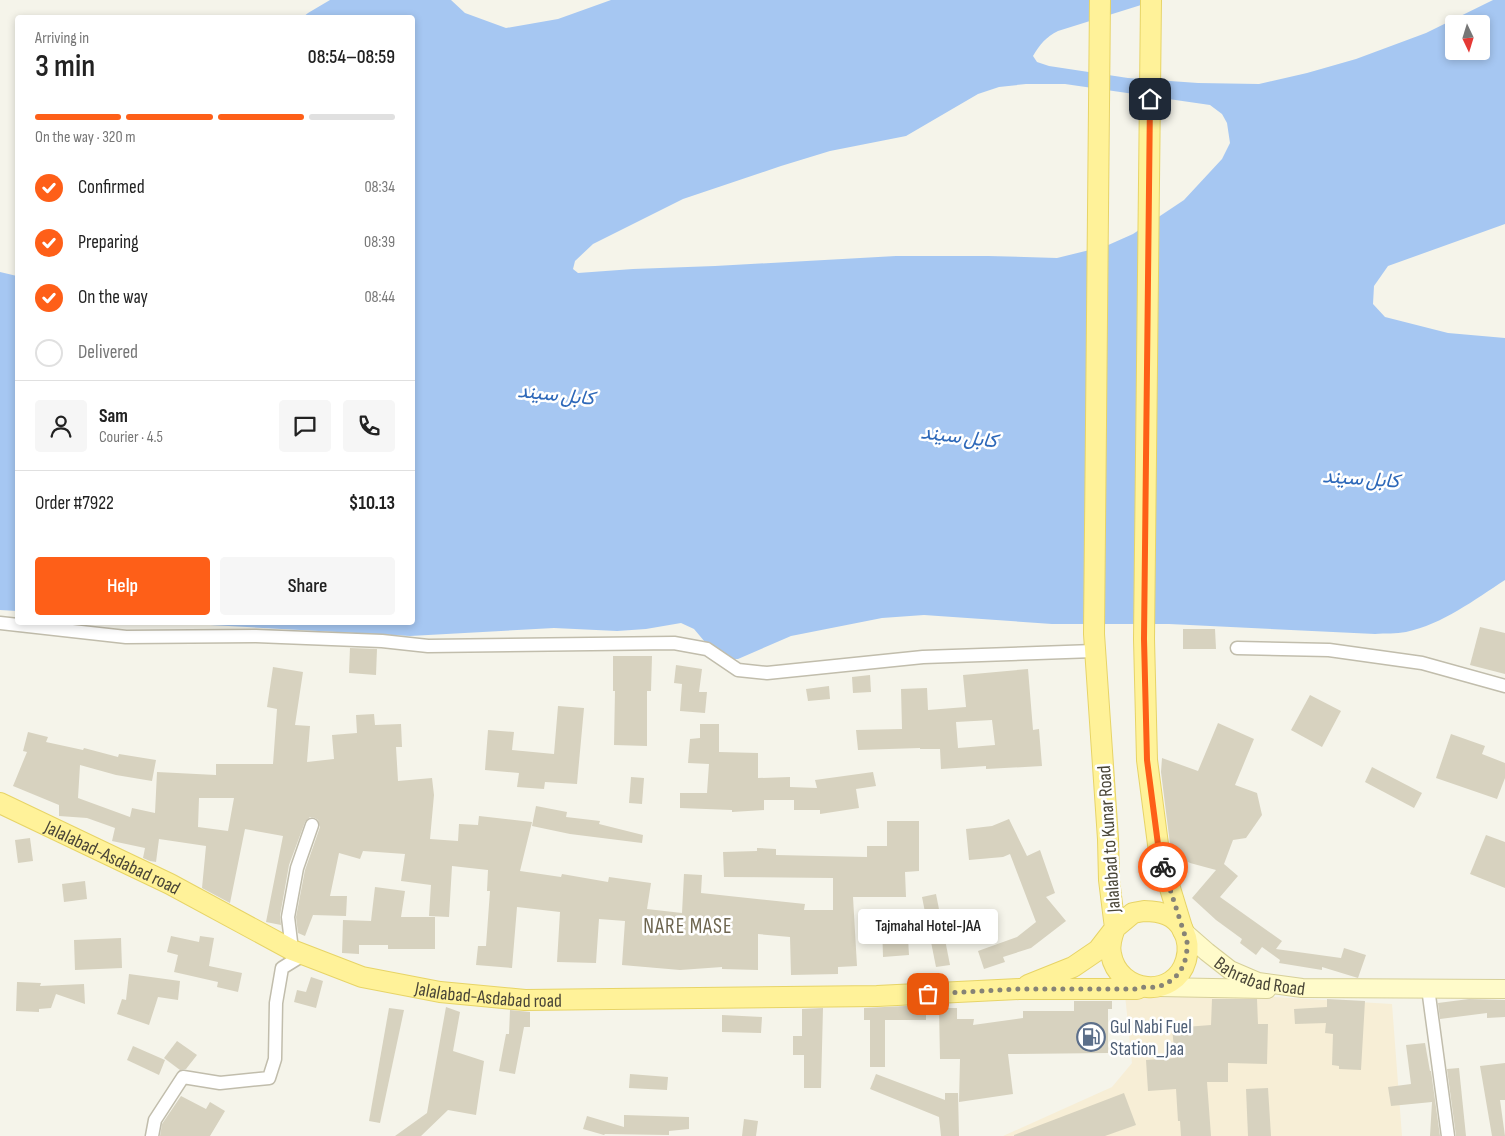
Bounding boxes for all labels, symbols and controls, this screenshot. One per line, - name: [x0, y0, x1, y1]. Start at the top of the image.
- north arrow: [1445, 15, 1490, 60]
- map controls: [1445, 15, 1490, 60]
- text: Arriving in: [35, 29, 89, 48]
- text: 08:54–08:59: [308, 46, 395, 69]
- text: 3 min: [35, 47, 95, 86]
- pin: [1129, 78, 1171, 120]
- icon: home: [1136, 85, 1164, 113]
- text: On the way · 320 m: [35, 128, 135, 147]
- icon: check: [35, 174, 63, 202]
- text: Confirmed: [78, 176, 145, 199]
- text: 08:34: [364, 178, 395, 197]
- icon: check: [35, 229, 63, 257]
- text: Preparing: [78, 231, 139, 254]
- text: 08:39: [364, 233, 395, 252]
- icon: check: [35, 284, 63, 312]
- text: On the way: [78, 286, 148, 309]
- text: 08:44: [364, 288, 395, 307]
- text: Delivered: [78, 341, 138, 364]
- water label: کابل سيند: [516, 379, 599, 411]
- button: person: [35, 400, 87, 452]
- button: chat: [279, 400, 331, 452]
- button: phone: [343, 400, 395, 452]
- text: Sam: [99, 405, 128, 428]
- water label: کابل سيند: [919, 420, 1002, 454]
- text: Courier · 4.5: [99, 428, 163, 447]
- water label: کابل سيند: [1322, 464, 1403, 494]
- text: Order #7922: [35, 492, 114, 515]
- text: $10.13: [349, 492, 395, 515]
- button: Help: [35, 557, 210, 615]
- button: Share: [220, 557, 395, 615]
- street label: Jalalabad to Kunar Road: [1093, 765, 1126, 914]
- street label: Jalalabad-Asdabad road: [40, 816, 184, 900]
- courier: [1138, 842, 1188, 892]
- icon: bike: [1149, 853, 1177, 881]
- callout: Tajmahal Hotel-JAA: [858, 909, 998, 944]
- district label: NARE MASE: [643, 914, 733, 939]
- text: Tajmahal Hotel-JAA: [875, 917, 981, 936]
- street label: Bahrabad Road: [1209, 952, 1307, 1001]
- pin: [907, 973, 949, 1015]
- street label: Jalalabad-Asdabad road: [412, 977, 562, 1013]
- icon: bag: [914, 980, 942, 1008]
- place label: Gul Nabi Fuel Station_Jaa: [1110, 1016, 1192, 1061]
- fuel station icon: Gul Nabi Fuel Station_Jaa: [1076, 1022, 1106, 1052]

